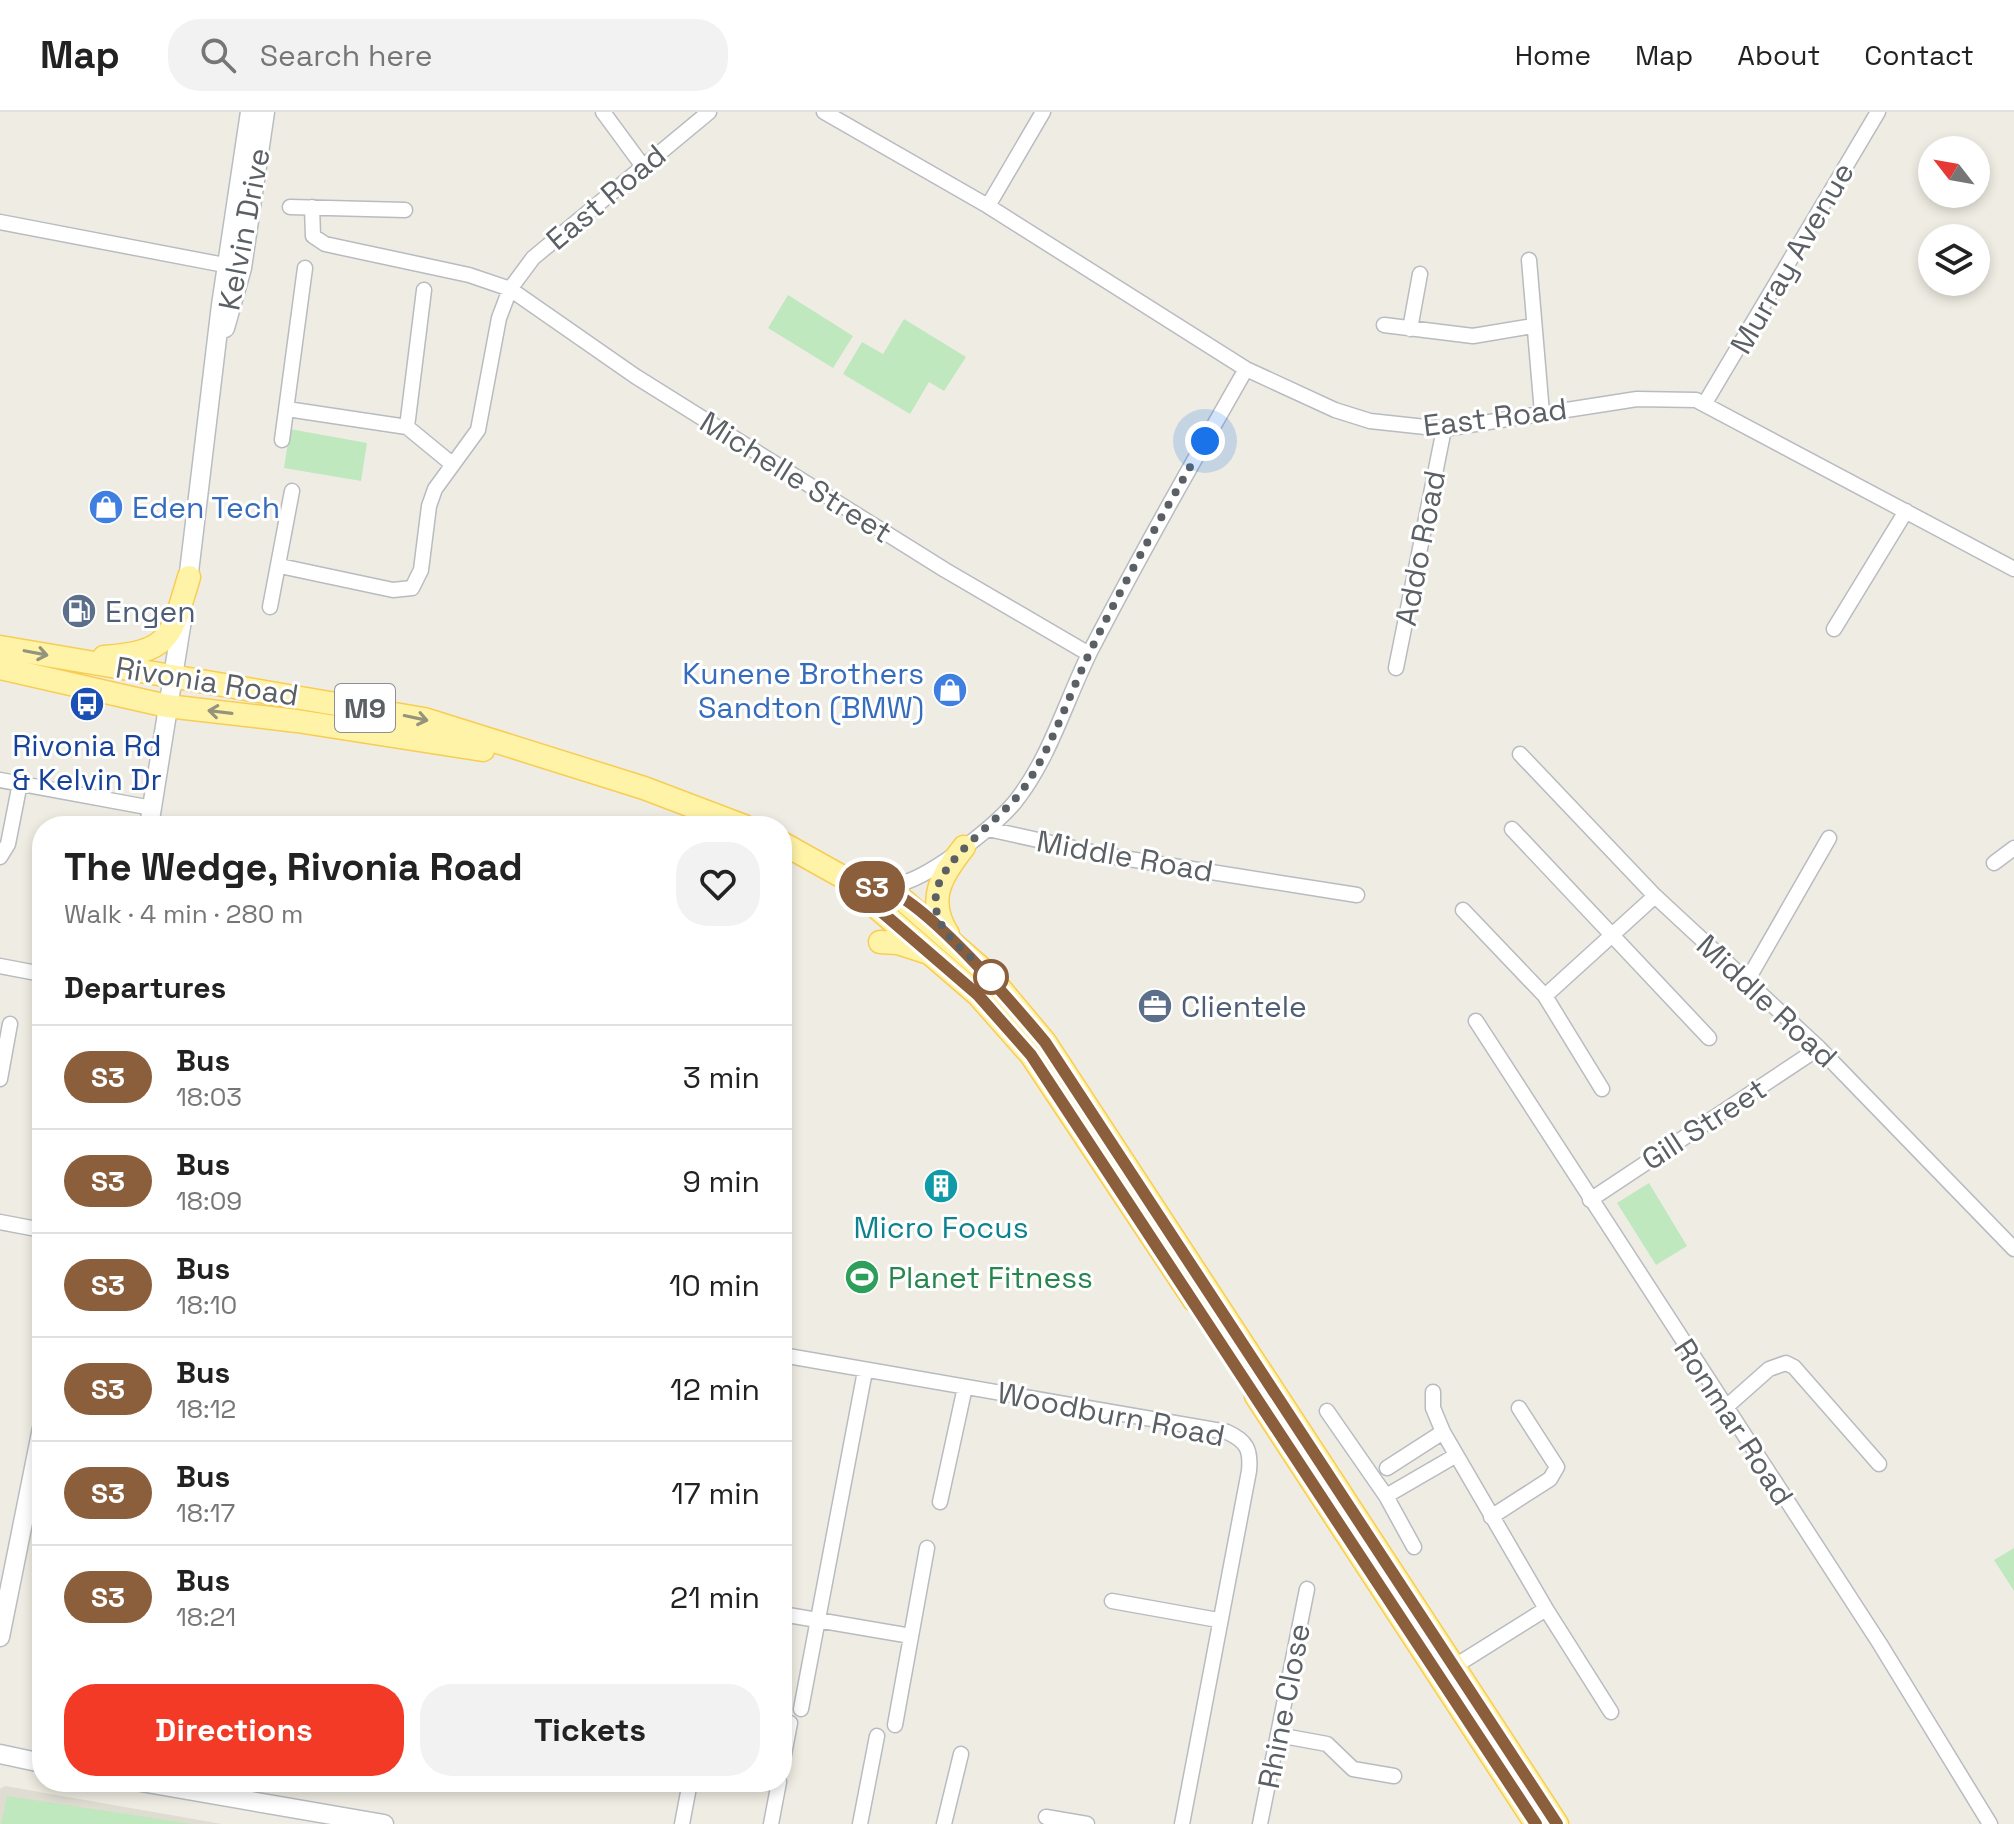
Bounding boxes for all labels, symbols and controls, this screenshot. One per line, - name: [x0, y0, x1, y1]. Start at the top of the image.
- search box: [168, 19, 728, 91]
- text: Map: [40, 31, 120, 79]
- icon: search: [196, 33, 240, 77]
- text: Search here: [260, 36, 433, 75]
- text: Home: [1515, 37, 1591, 73]
- text: Map: [1635, 37, 1693, 73]
- text: About: [1737, 37, 1820, 73]
- text: Contact: [1864, 37, 1974, 73]
- street label: East Road: [538, 136, 674, 258]
- north arrow: [1918, 136, 1990, 208]
- map controls: [1918, 136, 1990, 296]
- street label: Kelvin Drive: [209, 145, 279, 313]
- street label: Murray Avenue: [1721, 155, 1863, 361]
- button: layers: [1918, 224, 1990, 296]
- street label: East Road: [1421, 389, 1569, 445]
- street label: Michelle Street: [693, 402, 899, 552]
- your location: [1185, 421, 1225, 461]
- street label: Addo Road: [1386, 467, 1454, 629]
- shop icon: Eden Tech: [87, 488, 125, 526]
- place label: Eden Tech: [132, 488, 280, 527]
- fuel station icon: Engen: [60, 592, 98, 630]
- place label: Engen: [105, 592, 196, 631]
- one-way arrow: [22, 646, 48, 661]
- street label: Rivonia Road: [113, 647, 301, 715]
- place label: Kunene Brothers Sandton (BMW): [682, 654, 924, 727]
- shop icon: Kunene Brothers Sandton (BMW): [931, 671, 969, 709]
- road number: M9: [335, 684, 395, 732]
- bus stop icon: Rivonia Rd & Kelvin Dr: [68, 685, 106, 723]
- one-way arrow: [208, 704, 233, 719]
- one-way arrow: [402, 711, 428, 726]
- place label: Rivonia Rd & Kelvin Dr: [12, 726, 162, 799]
- street label: Middle Road: [1034, 821, 1216, 891]
- button: heart: [676, 842, 760, 926]
- text: The Wedge, Rivonia Road: [64, 843, 523, 891]
- line badge: S3: [836, 861, 908, 913]
- text: S3: [855, 869, 889, 905]
- text: Walk · 4 min · 280 m: [64, 897, 303, 931]
- street label: Middle Road: [1688, 926, 1846, 1076]
- unlabelled marker: [974, 960, 1008, 994]
- text: Departures: [64, 968, 226, 1007]
- office icon: Clientele: [1136, 987, 1174, 1025]
- place label: Clientele: [1181, 987, 1307, 1026]
- text: Bus: [176, 1041, 230, 1080]
- text: 3 min: [683, 1058, 760, 1097]
- text: S3: [91, 1059, 125, 1095]
- street label: Gill Street: [1634, 1069, 1774, 1179]
- text: 18:03: [176, 1080, 242, 1114]
- text: Bus: [176, 1145, 230, 1184]
- text: 9 min: [682, 1162, 760, 1201]
- text: S3: [91, 1163, 125, 1199]
- building icon: Micro Focus: [922, 1167, 960, 1205]
- text: 18:09: [176, 1184, 242, 1218]
- place label: Micro Focus: [854, 1208, 1028, 1247]
- text: Bus: [176, 1249, 230, 1288]
- sports icon: Planet Fitness: [843, 1258, 881, 1296]
- place label: Planet Fitness: [888, 1258, 1093, 1297]
- text: 10 min: [669, 1266, 760, 1305]
- text: S3: [91, 1267, 125, 1303]
- text: 18:10: [176, 1288, 237, 1322]
- street label: Ronmar Road: [1665, 1331, 1803, 1513]
- text: Bus: [176, 1353, 230, 1392]
- text: 12 min: [670, 1370, 760, 1409]
- text: S3: [91, 1371, 125, 1407]
- street label: Woodburn Road: [994, 1373, 1228, 1455]
- text: 18:12: [176, 1392, 236, 1426]
- text: Bus: [176, 1457, 230, 1496]
- text: 17 min: [671, 1474, 760, 1513]
- text: S3: [91, 1475, 125, 1511]
- text: 18:17: [176, 1496, 235, 1530]
- text: Bus: [176, 1561, 230, 1600]
- text: 21 min: [670, 1578, 760, 1617]
- text: S3: [91, 1579, 125, 1615]
- text: 18:21: [176, 1600, 236, 1634]
- street label: Rhine Close: [1249, 1620, 1319, 1792]
- button: Directions: [64, 1684, 404, 1776]
- button: Tickets: [420, 1684, 760, 1776]

